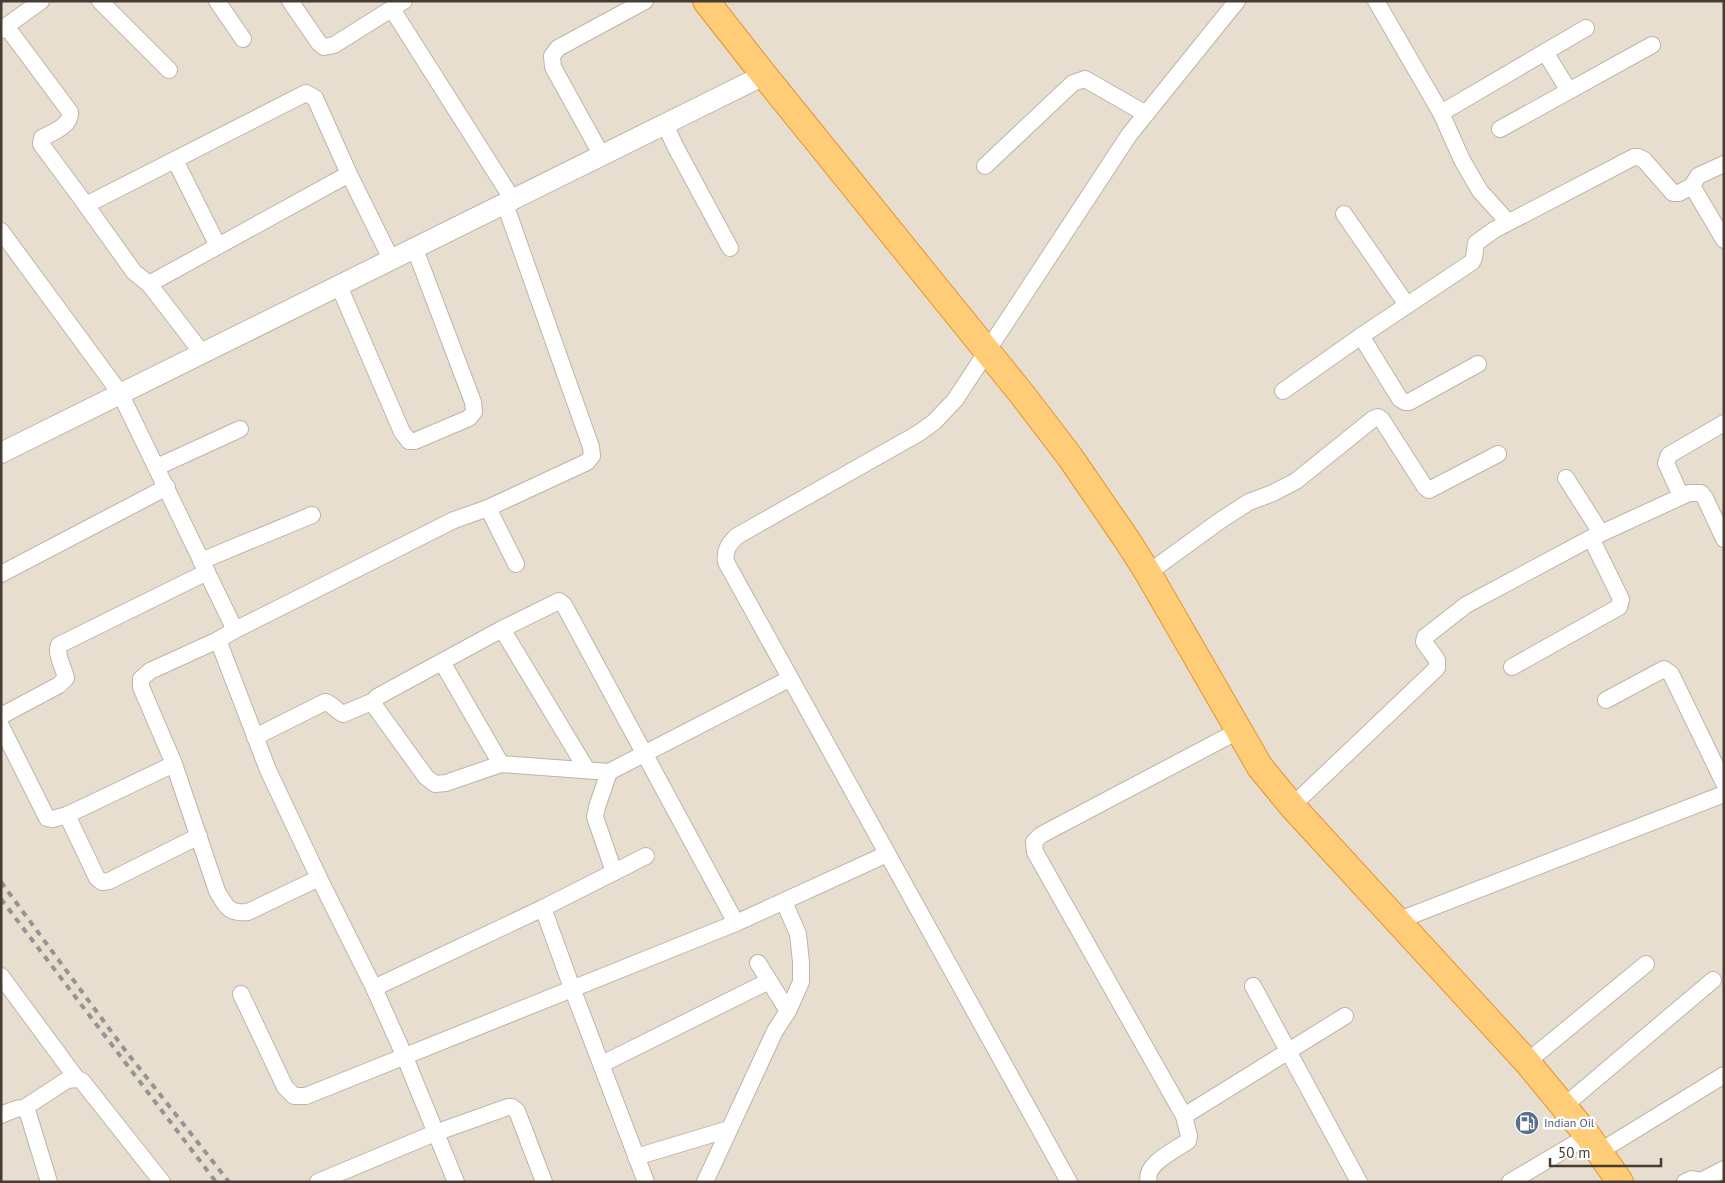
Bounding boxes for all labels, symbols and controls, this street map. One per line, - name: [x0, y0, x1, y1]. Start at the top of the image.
- fuel station icon: Indian Oil: [1514, 1110, 1540, 1136]
- place label: Indian Oil: [1544, 1115, 1595, 1130]
- scale bar: [1550, 1136, 1661, 1168]
- text: 50 m: [1558, 1143, 1591, 1162]

